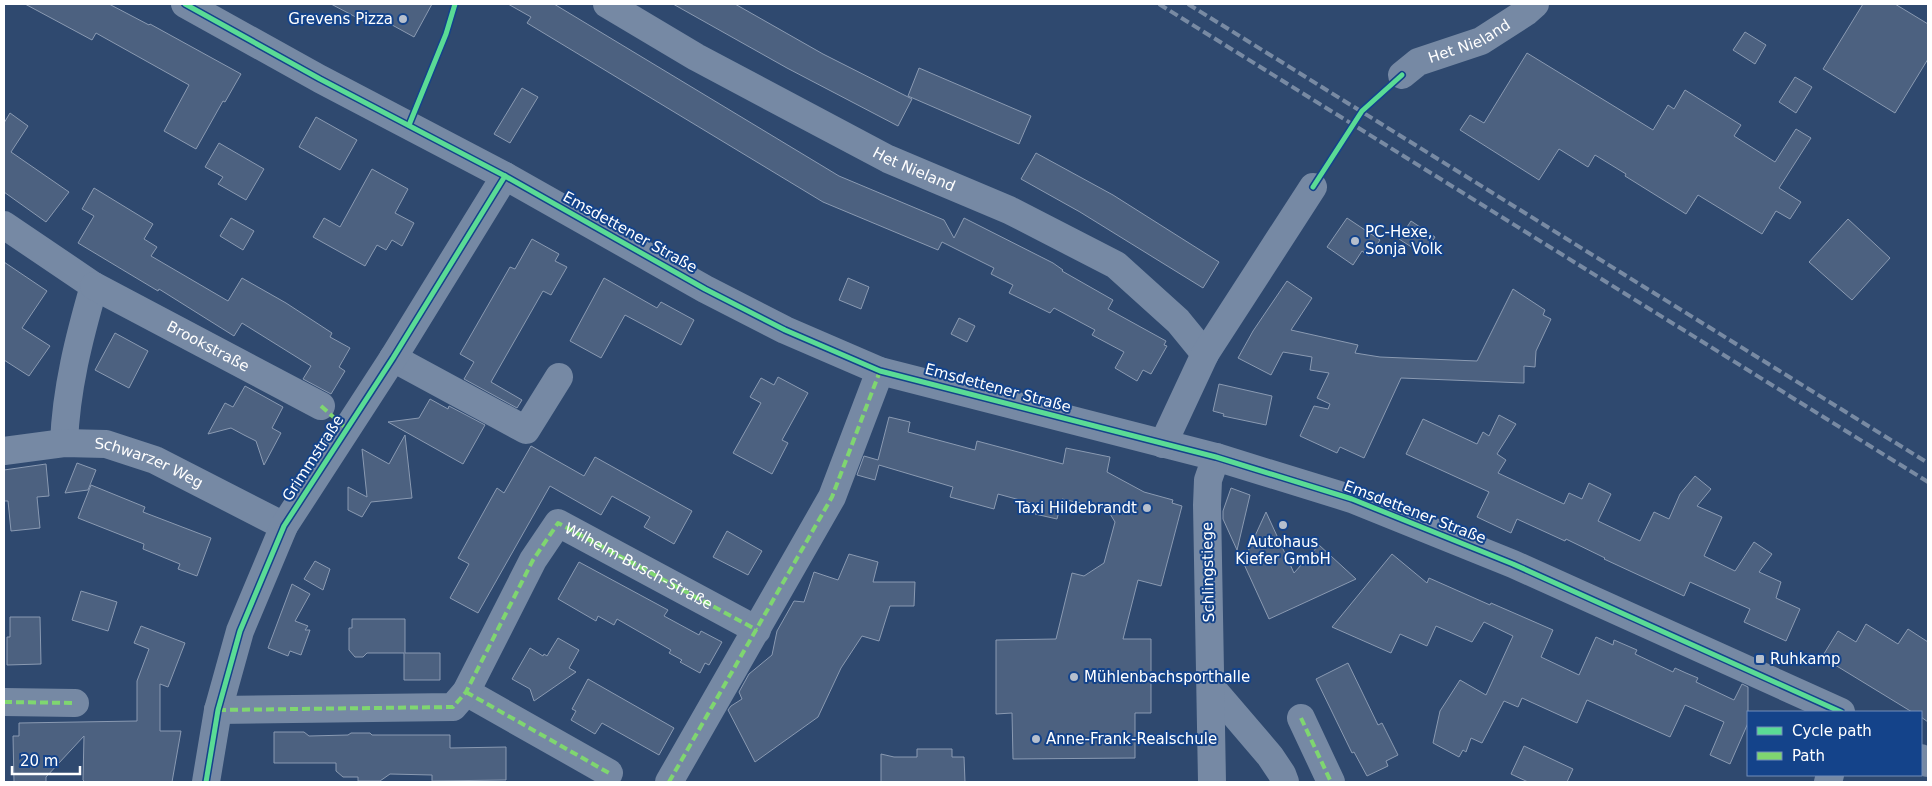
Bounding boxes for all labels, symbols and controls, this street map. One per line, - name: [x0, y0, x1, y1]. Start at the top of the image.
- place label: Grevens Pizza: [288, 10, 393, 28]
- marker: Grevens Pizza: [397, 13, 409, 25]
- street label: Het Nieland: [1426, 16, 1514, 67]
- street label: Het Nieland: [870, 143, 958, 195]
- street label: Emsdettener Straße: [560, 188, 700, 276]
- place label: PC-Hexe, Sonja Volk: [1365, 223, 1443, 258]
- marker: PC-Hexe, Sonja Volk: [1349, 235, 1361, 247]
- street label: Brookstraße: [164, 317, 252, 376]
- street label: Emsdettener Straße: [923, 360, 1073, 416]
- street label: Grimmstraße: [279, 412, 347, 504]
- street label: Schwarzer Weg: [94, 435, 206, 492]
- street label: Emsdettener Straße: [1341, 477, 1489, 547]
- place label: Taxi Hildebrandt: [1014, 499, 1137, 517]
- marker: Taxi Hildebrandt: [1141, 502, 1153, 514]
- street label: Wilhelm-Busch-Straße: [561, 519, 716, 613]
- marker: Autohaus Kiefer GmbH: [1277, 519, 1289, 531]
- street label: Schlingstiege: [1198, 522, 1218, 622]
- place label: Autohaus Kiefer GmbH: [1235, 533, 1331, 568]
- place label: Ruhkamp: [1770, 650, 1841, 668]
- marker: Ruhkamp: [1754, 653, 1766, 665]
- place label: Mühlenbachsporthalle: [1084, 668, 1250, 686]
- marker: Mühlenbachsporthalle: [1068, 671, 1080, 683]
- legend: [1747, 711, 1922, 776]
- text: Cycle path: [1792, 722, 1872, 740]
- place label: Anne-Frank-Realschule: [1046, 730, 1217, 748]
- marker: Anne-Frank-Realschule: [1030, 733, 1042, 745]
- scale bar: [12, 744, 80, 776]
- text: Path: [1792, 747, 1825, 765]
- text: 20 m: [20, 752, 58, 770]

